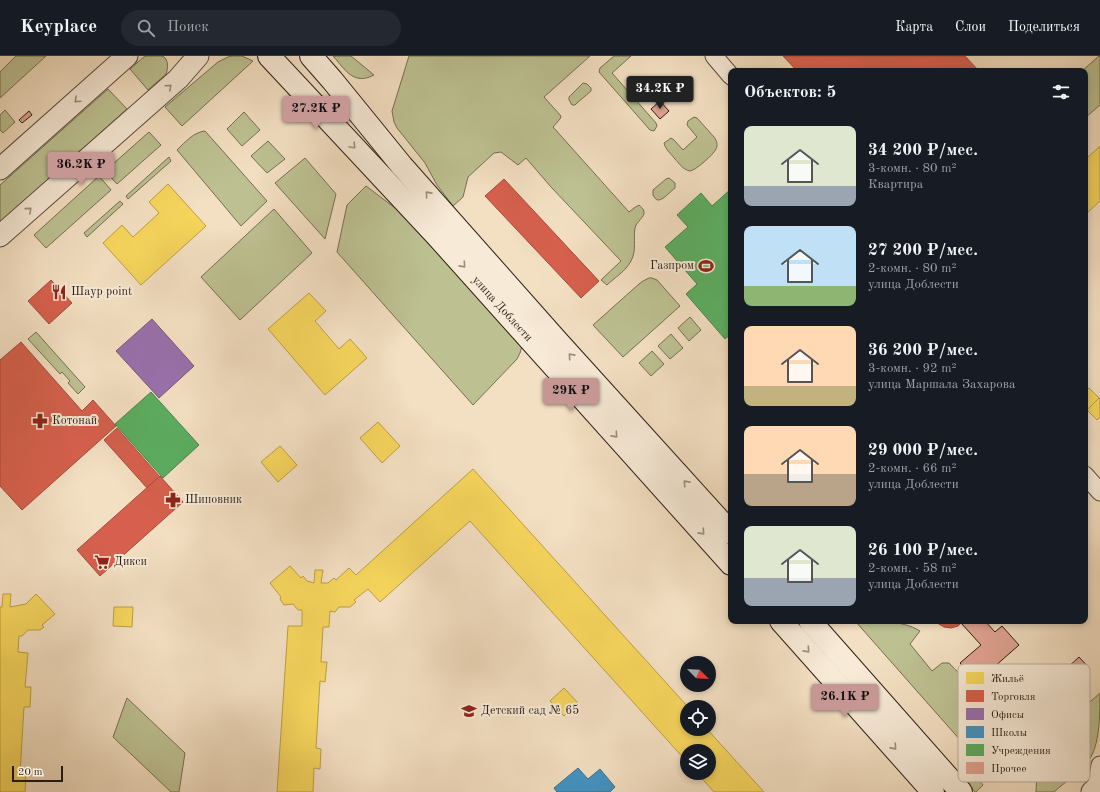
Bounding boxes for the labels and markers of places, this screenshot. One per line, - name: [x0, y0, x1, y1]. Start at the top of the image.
- pin: 34.2K ₽: [623, 76, 697, 110]
- pin: 27.2K ₽: [279, 96, 353, 130]
- pin: 36.2K ₽: [44, 152, 118, 186]
- sports icon: Газпром: [697, 257, 715, 275]
- place label: Газпром: [650, 260, 694, 272]
- restaurant icon: Шаур point: [50, 283, 68, 301]
- place label: Шаур point: [71, 286, 132, 298]
- pin: 29K ₽: [543, 378, 599, 412]
- pharmacy icon: Котонай: [31, 412, 49, 430]
- place label: Котонай: [52, 415, 97, 427]
- pharmacy icon: Шиповник: [164, 491, 182, 509]
- place label: Шиповник: [185, 494, 242, 506]
- supermarket icon: Дикси: [93, 553, 111, 571]
- place label: Дикси: [114, 556, 147, 568]
- pin: 26.1K ₽: [808, 684, 882, 718]
- school or university icon: Детский сад № 65: [460, 702, 478, 720]
- place label: Детский сад № 65: [481, 704, 579, 717]

